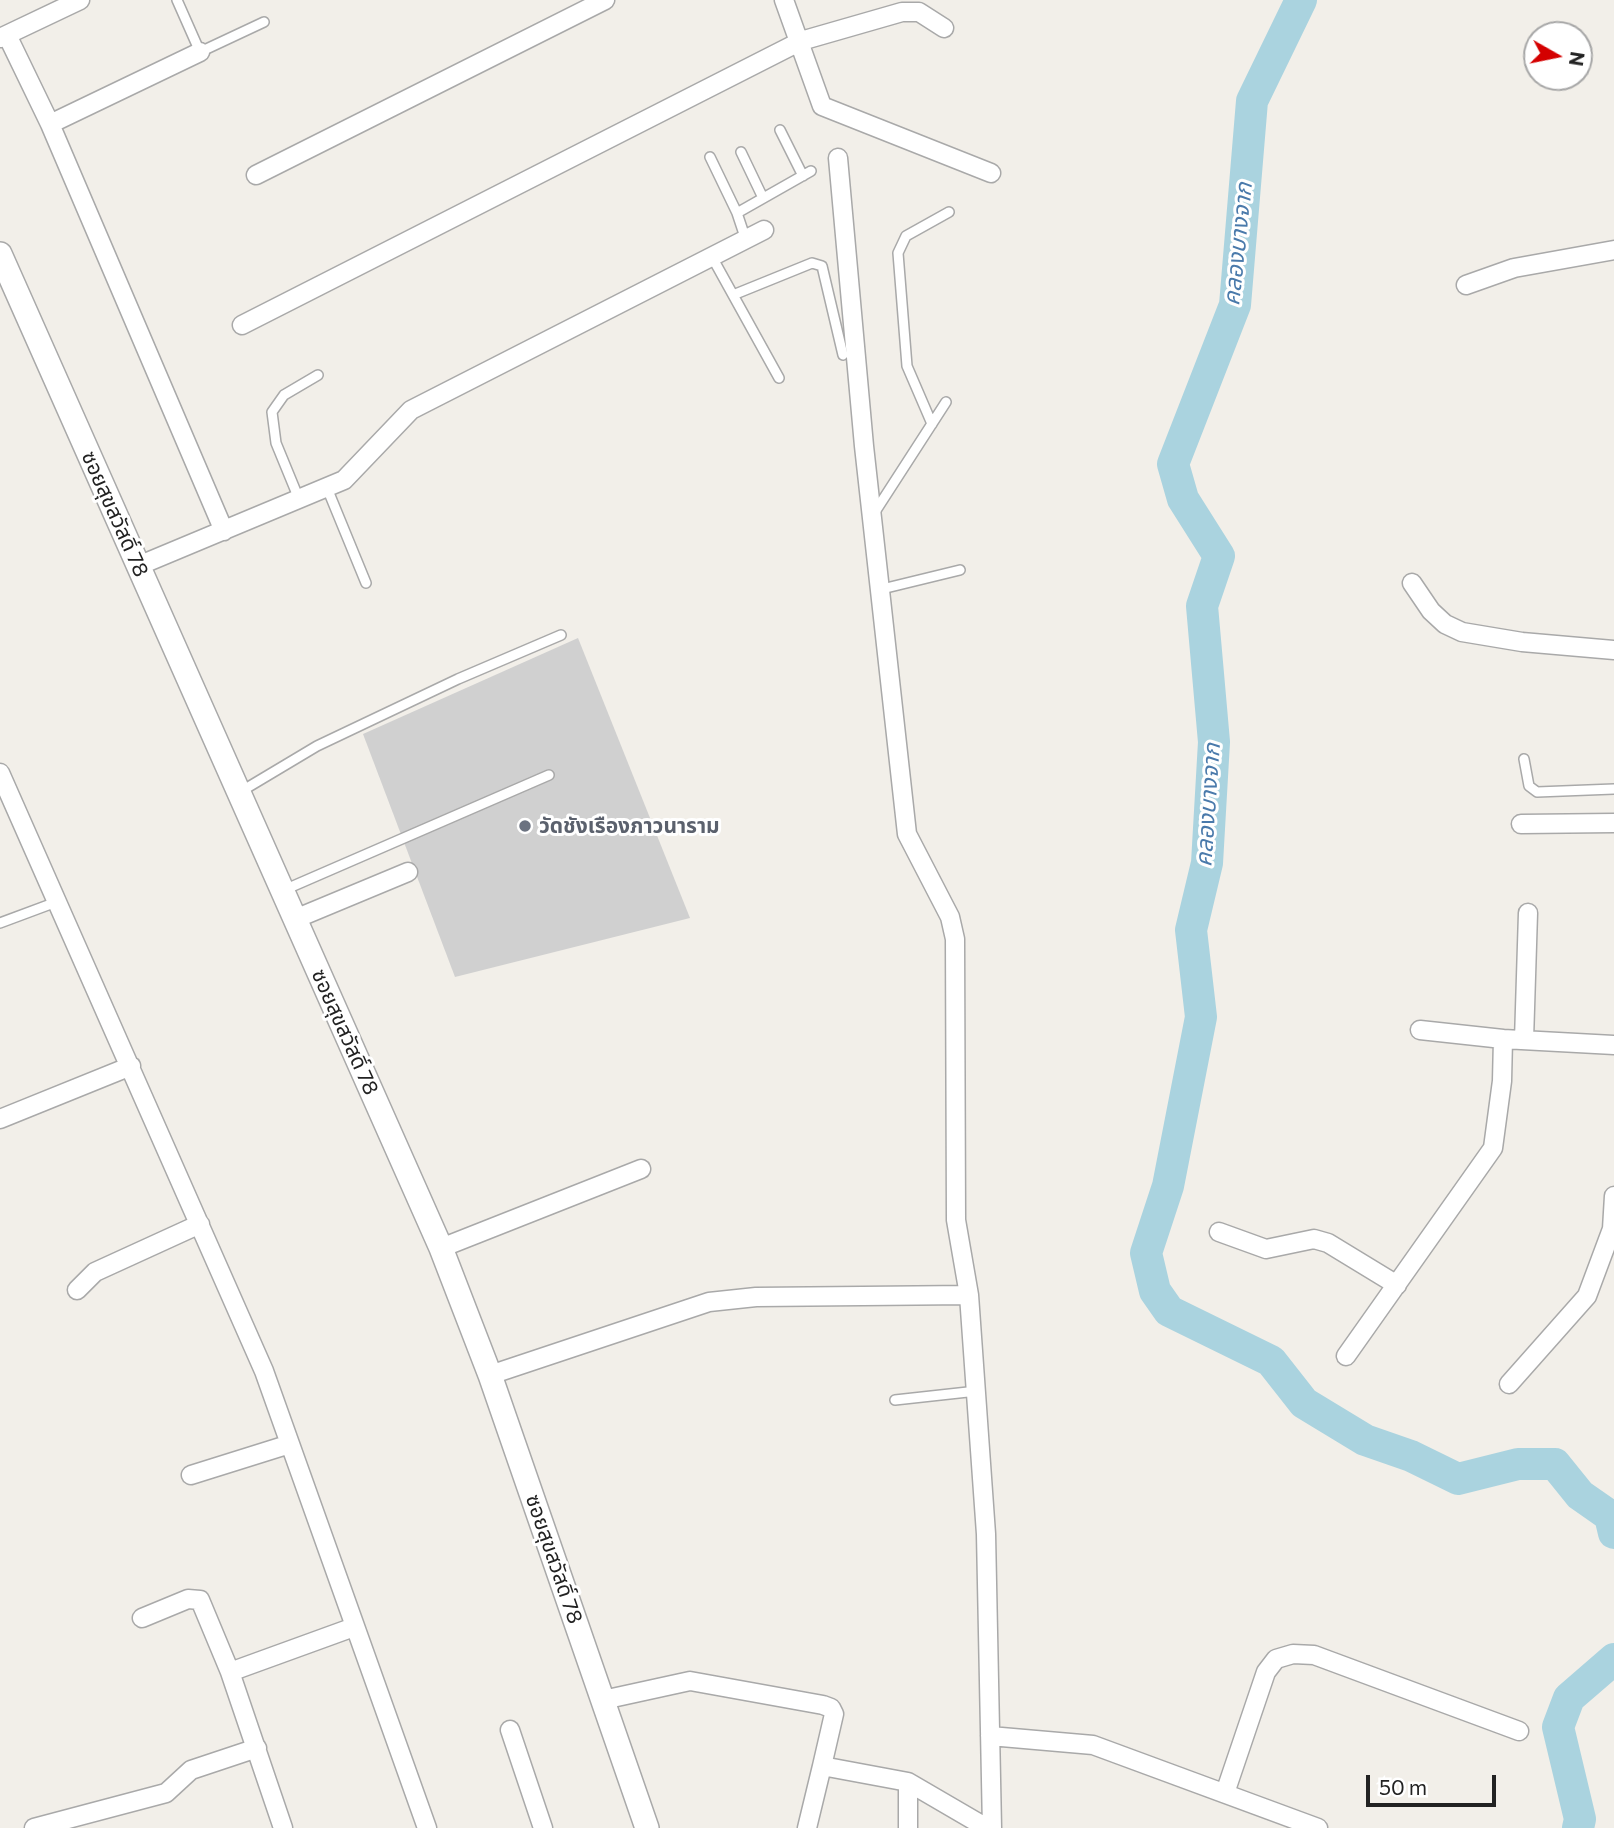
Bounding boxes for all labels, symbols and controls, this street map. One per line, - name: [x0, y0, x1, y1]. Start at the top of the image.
- north arrow: [1523, 21, 1593, 91]
- text: N: [1565, 50, 1590, 68]
- water label: คลองบางจาก: [1218, 181, 1258, 307]
- street label: ซอยสุขสวัสดิ์ 78: [76, 447, 154, 581]
- water label: คลองบางจาก: [1190, 742, 1226, 868]
- place label: วัดชังเรืองภาวนาราม: [539, 813, 720, 839]
- marker: วัดชังเรืองภาวนาราม: [517, 818, 533, 834]
- street label: ซอยสุขสวัสดิ์ 78: [306, 965, 384, 1099]
- street label: ซอยสุขสวัสดิ์ 78: [520, 1491, 588, 1627]
- scale bar: [1369, 1762, 1498, 1806]
- text: 50 m: [1379, 1774, 1427, 1799]

